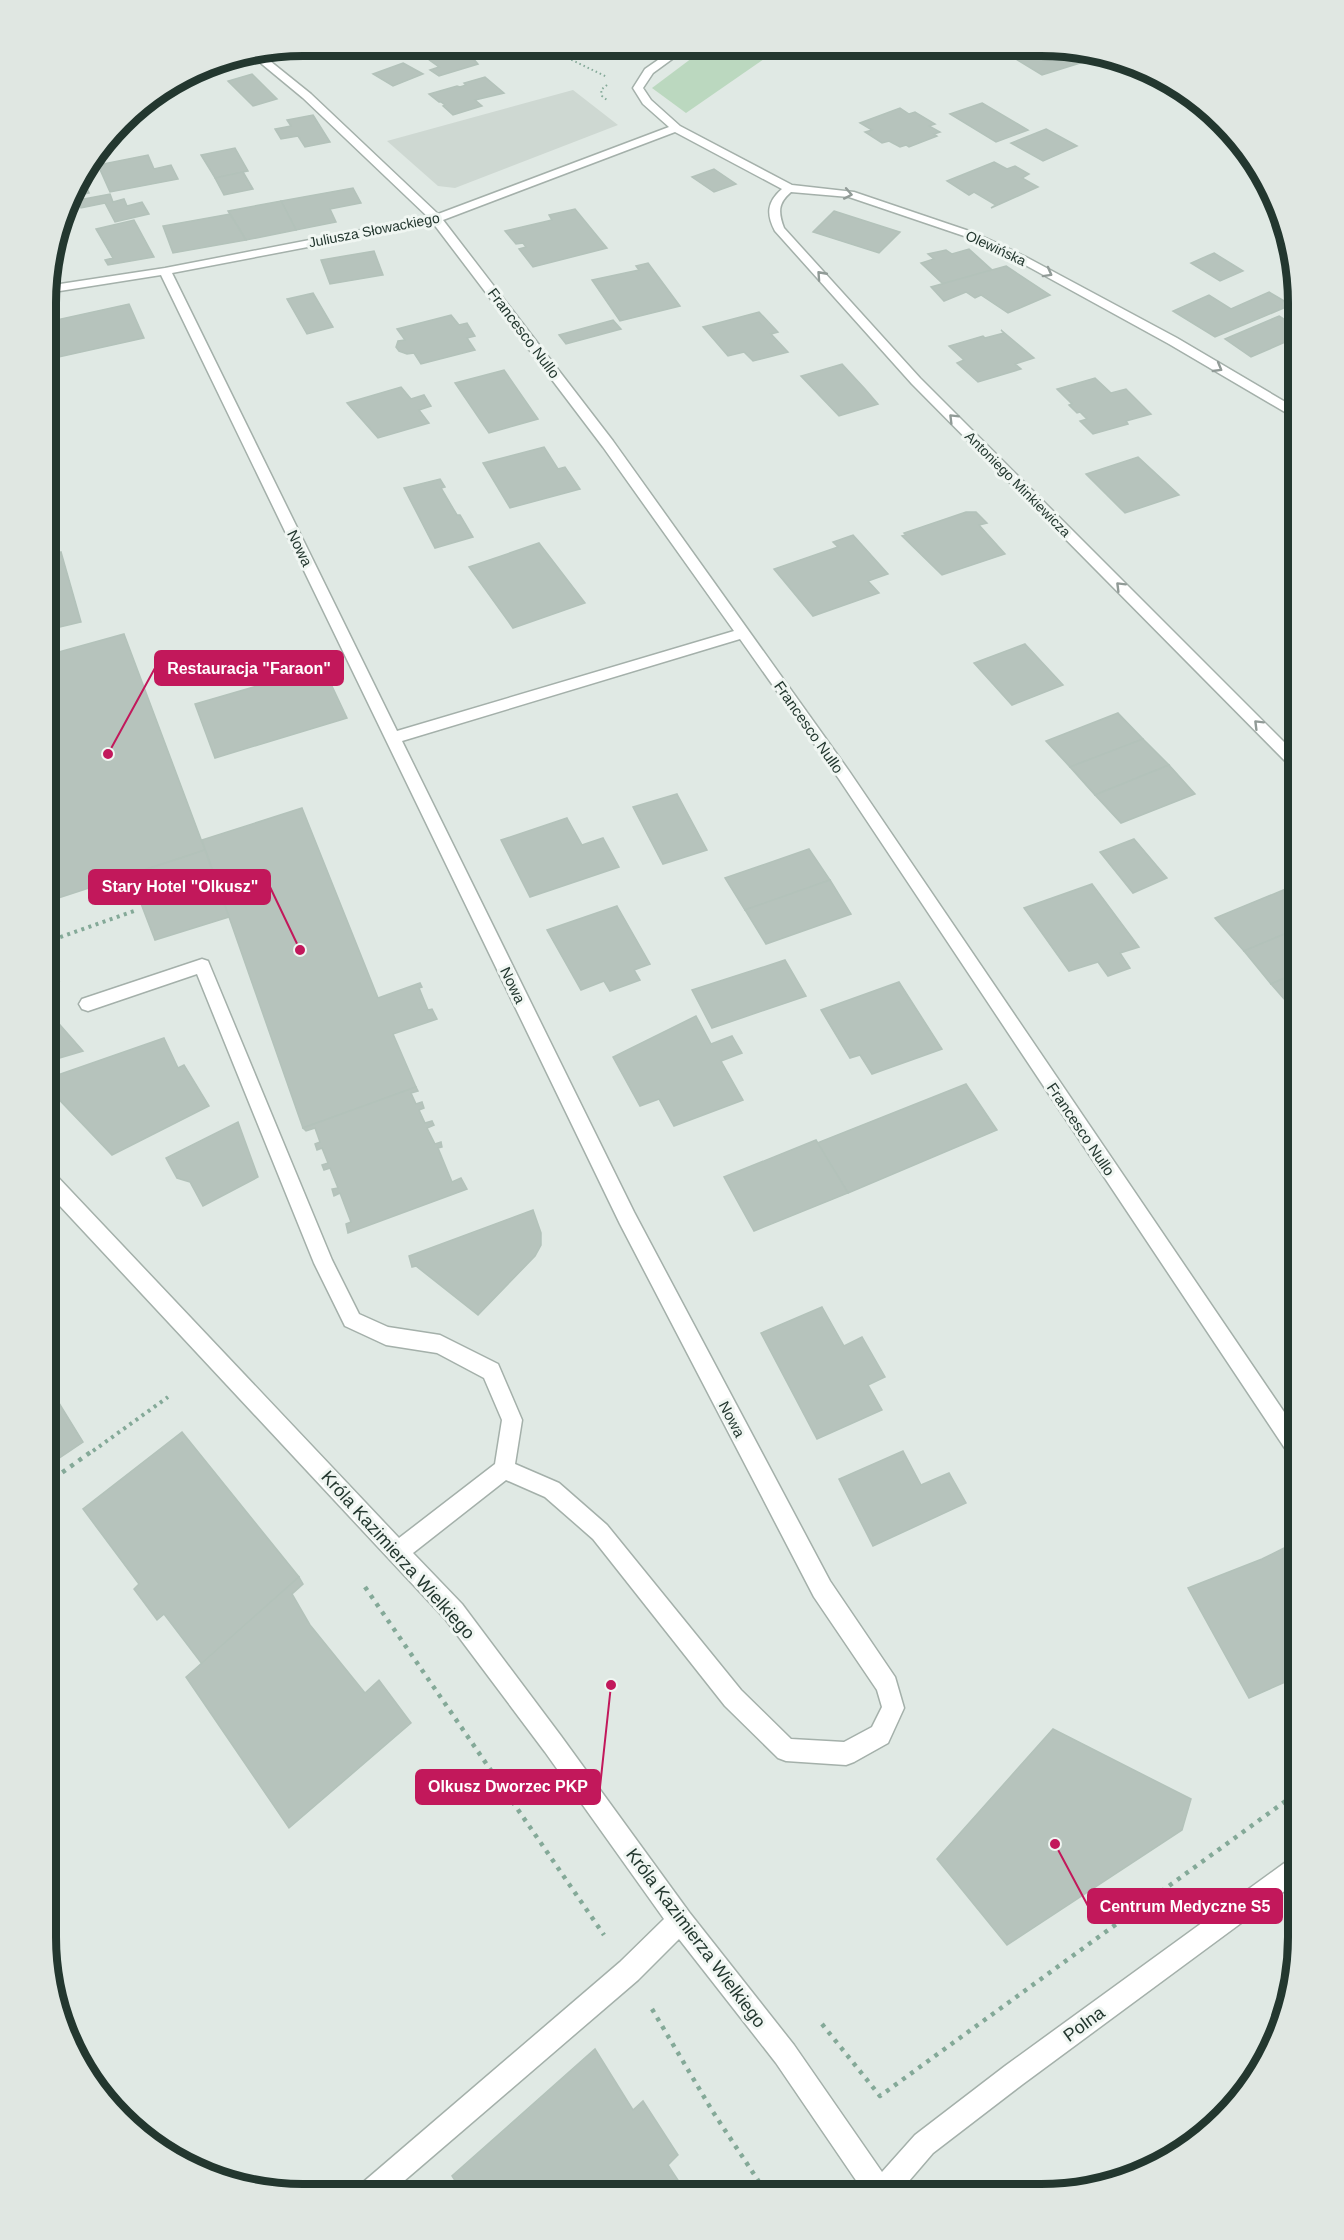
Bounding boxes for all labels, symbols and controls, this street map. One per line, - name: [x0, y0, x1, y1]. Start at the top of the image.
- one-way arrow: [842, 187, 852, 200]
- street label: Juliusza Słowackiego: [307, 209, 441, 251]
- street label: Olewińska: [963, 227, 1029, 269]
- one-way arrow: [1042, 266, 1052, 277]
- one-way arrow: [817, 271, 828, 282]
- street label: Francesco Nullo: [485, 285, 563, 381]
- one-way arrow: [1212, 360, 1222, 372]
- one-way arrow: [949, 415, 960, 426]
- street label: Antoniego Minkiewicza: [962, 428, 1074, 540]
- street label: Nowa: [284, 527, 316, 570]
- one-way arrow: [1116, 583, 1127, 593]
- callout: Restauracja "Faraon": [155, 651, 343, 685]
- text: Restauracja "Faraon": [167, 660, 331, 677]
- street label: Francesco Nullo: [771, 678, 847, 776]
- one-way arrow: [1254, 721, 1265, 732]
- callout: Stary Hotel "Olkusz": [89, 870, 270, 904]
- text: Stary Hotel "Olkusz": [102, 878, 258, 895]
- street label: Nowa: [497, 964, 529, 1007]
- street label: Francesco Nullo: [1044, 1079, 1118, 1179]
- street label: Nowa: [715, 1398, 749, 1440]
- street label: Króla Kazimierza Wielkiego: [317, 1467, 479, 1643]
- callout: Olkusz Dworzec PKP: [416, 1770, 600, 1804]
- text: Olkusz Dworzec PKP: [428, 1778, 588, 1795]
- street label: Króla Kazimierza Wielkiego: [622, 1845, 770, 2031]
- callout: Centrum Medyczne S5: [1088, 1889, 1282, 1923]
- text: Centrum Medyczne S5: [1100, 1898, 1270, 1915]
- street label: Polna: [1059, 2002, 1109, 2046]

